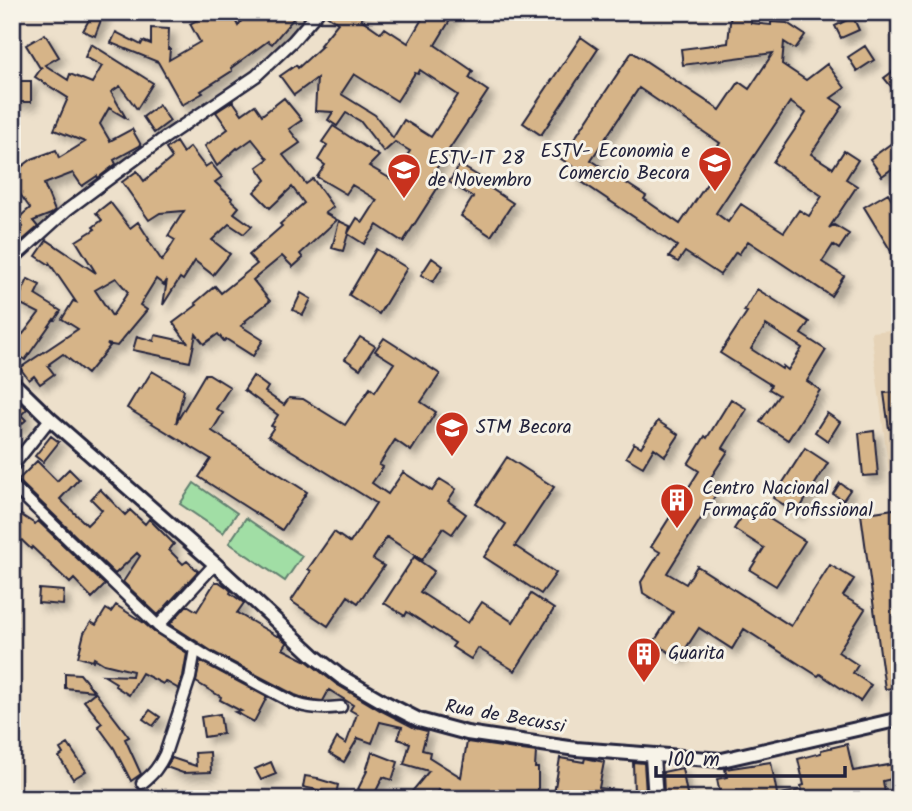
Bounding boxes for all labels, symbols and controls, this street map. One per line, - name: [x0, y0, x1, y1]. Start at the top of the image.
- place label: ESTV- Economia e Comercio Becora: [541, 137, 690, 189]
- place label: ESTV-IT 28 de Novembro: [428, 144, 532, 196]
- school or university icon: ESTV- Economia e Comercio Becora: [696, 144, 734, 193]
- school or university icon: ESTV-IT 28 de Novembro: [385, 151, 423, 200]
- school or university icon: STM Becora: [433, 409, 471, 458]
- place label: STM Becora: [476, 413, 572, 443]
- place label: Centro Nacional Formação Profissional: [702, 474, 873, 526]
- building icon: Centro Nacional Formação Profissional: [658, 481, 696, 530]
- building icon: Guarita: [625, 635, 663, 684]
- place label: Guarita: [668, 639, 725, 669]
- street label: Rua de Becussi: [443, 692, 569, 743]
- scale bar: [656, 734, 846, 778]
- text: 100 m: [667, 744, 720, 777]

